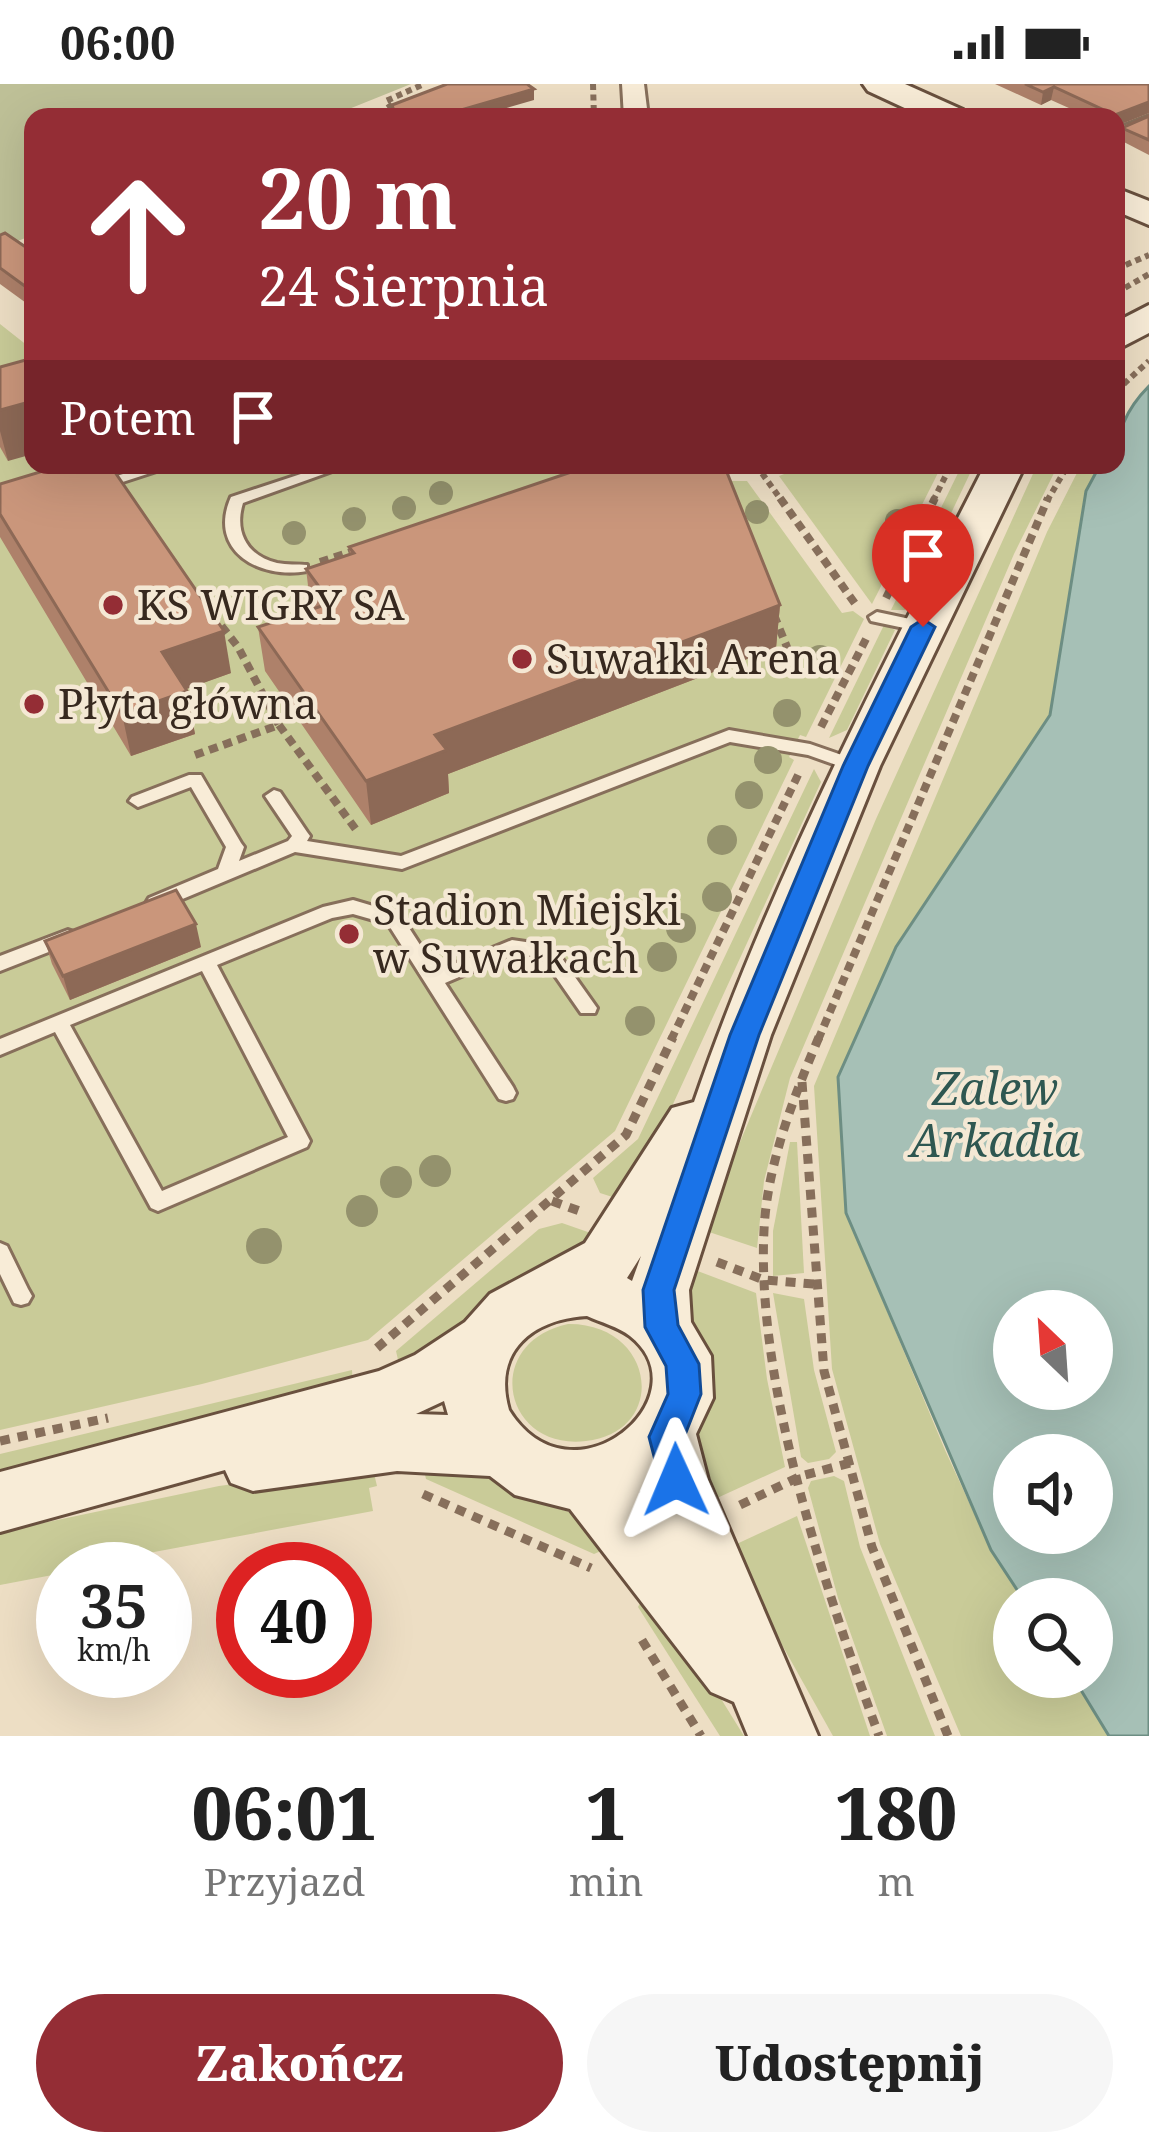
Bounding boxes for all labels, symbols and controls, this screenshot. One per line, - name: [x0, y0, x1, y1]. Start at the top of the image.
- text: 06:00: [60, 12, 175, 73]
- text: 20 m: [258, 139, 458, 254]
- icon: ahead: [60, 156, 216, 312]
- text: 24 Sierpnia: [258, 248, 549, 322]
- icon: arrive: [220, 384, 286, 450]
- text: Potem: [60, 387, 196, 448]
- pin: [872, 504, 974, 627]
- icon: arrive: [890, 522, 956, 588]
- place label: KS WIGRY SA: [137, 575, 405, 632]
- marker: KS WIGRY SA: [100, 592, 126, 618]
- place label: Suwałki Arena: [546, 629, 841, 686]
- marker: Suwałki Arena: [509, 646, 535, 672]
- place label: Płyta główna: [58, 674, 317, 731]
- marker: Płyta główna: [21, 691, 47, 717]
- place label: Stadion Miejski w Suwałkach: [373, 880, 681, 985]
- marker: Stadion Miejski w Suwałkach: [336, 921, 362, 947]
- water label: Zalew Arkadia: [907, 1057, 1080, 1170]
- north arrow: [993, 1290, 1113, 1410]
- map controls: [993, 1290, 1113, 1698]
- position arrow: [613, 1417, 739, 1543]
- button: sound: [993, 1434, 1113, 1554]
- speed limit sign: 40: [216, 1542, 372, 1698]
- text: 35: [80, 1564, 148, 1646]
- button: search: [993, 1578, 1113, 1698]
- text: km/h: [77, 1629, 151, 1670]
- text: 06:01: [192, 1763, 377, 1861]
- text: 1: [586, 1763, 627, 1861]
- text: 180: [835, 1763, 957, 1861]
- text: Przyjazd: [204, 1854, 365, 1907]
- text: min: [569, 1854, 643, 1907]
- text: m: [878, 1854, 915, 1907]
- button: Zakończ: [36, 1994, 563, 2132]
- button: Udostępnij: [587, 1994, 1113, 2132]

